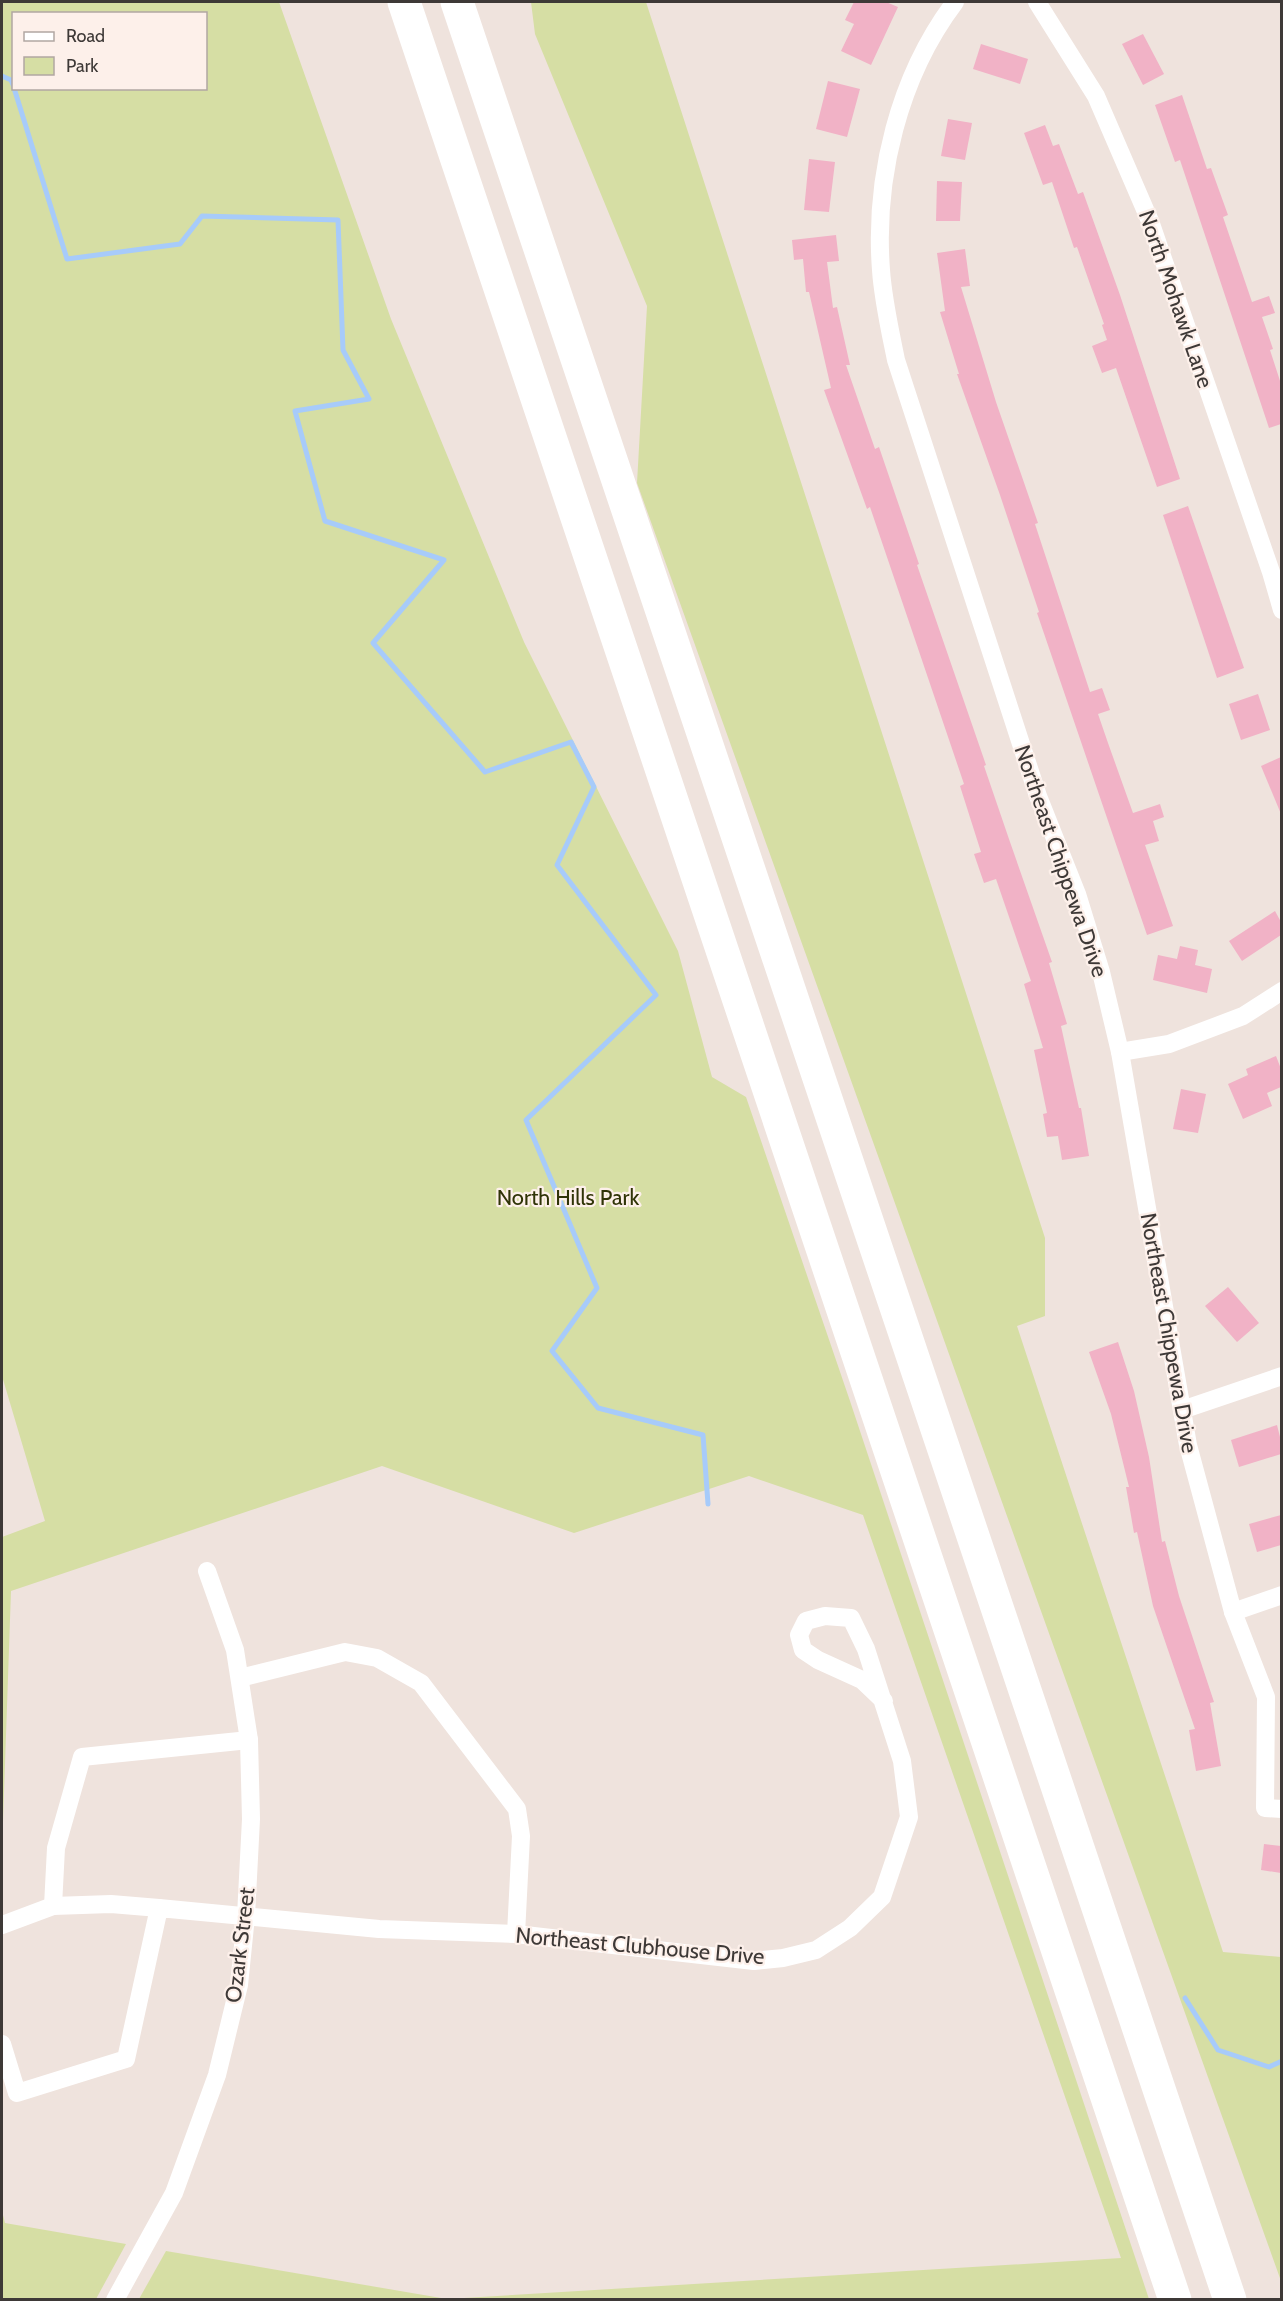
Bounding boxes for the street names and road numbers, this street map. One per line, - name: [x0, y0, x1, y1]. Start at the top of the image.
- street label: North Mohawk Lane: [1133, 207, 1219, 391]
- street label: Northeast Chippewa Drive: [1009, 741, 1113, 981]
- street label: Northeast Chippewa Drive: [1135, 1211, 1203, 1455]
- street label: Ozark Street: [220, 1885, 261, 2004]
- street label: Northeast Clubhouse Drive: [515, 1922, 765, 1970]

